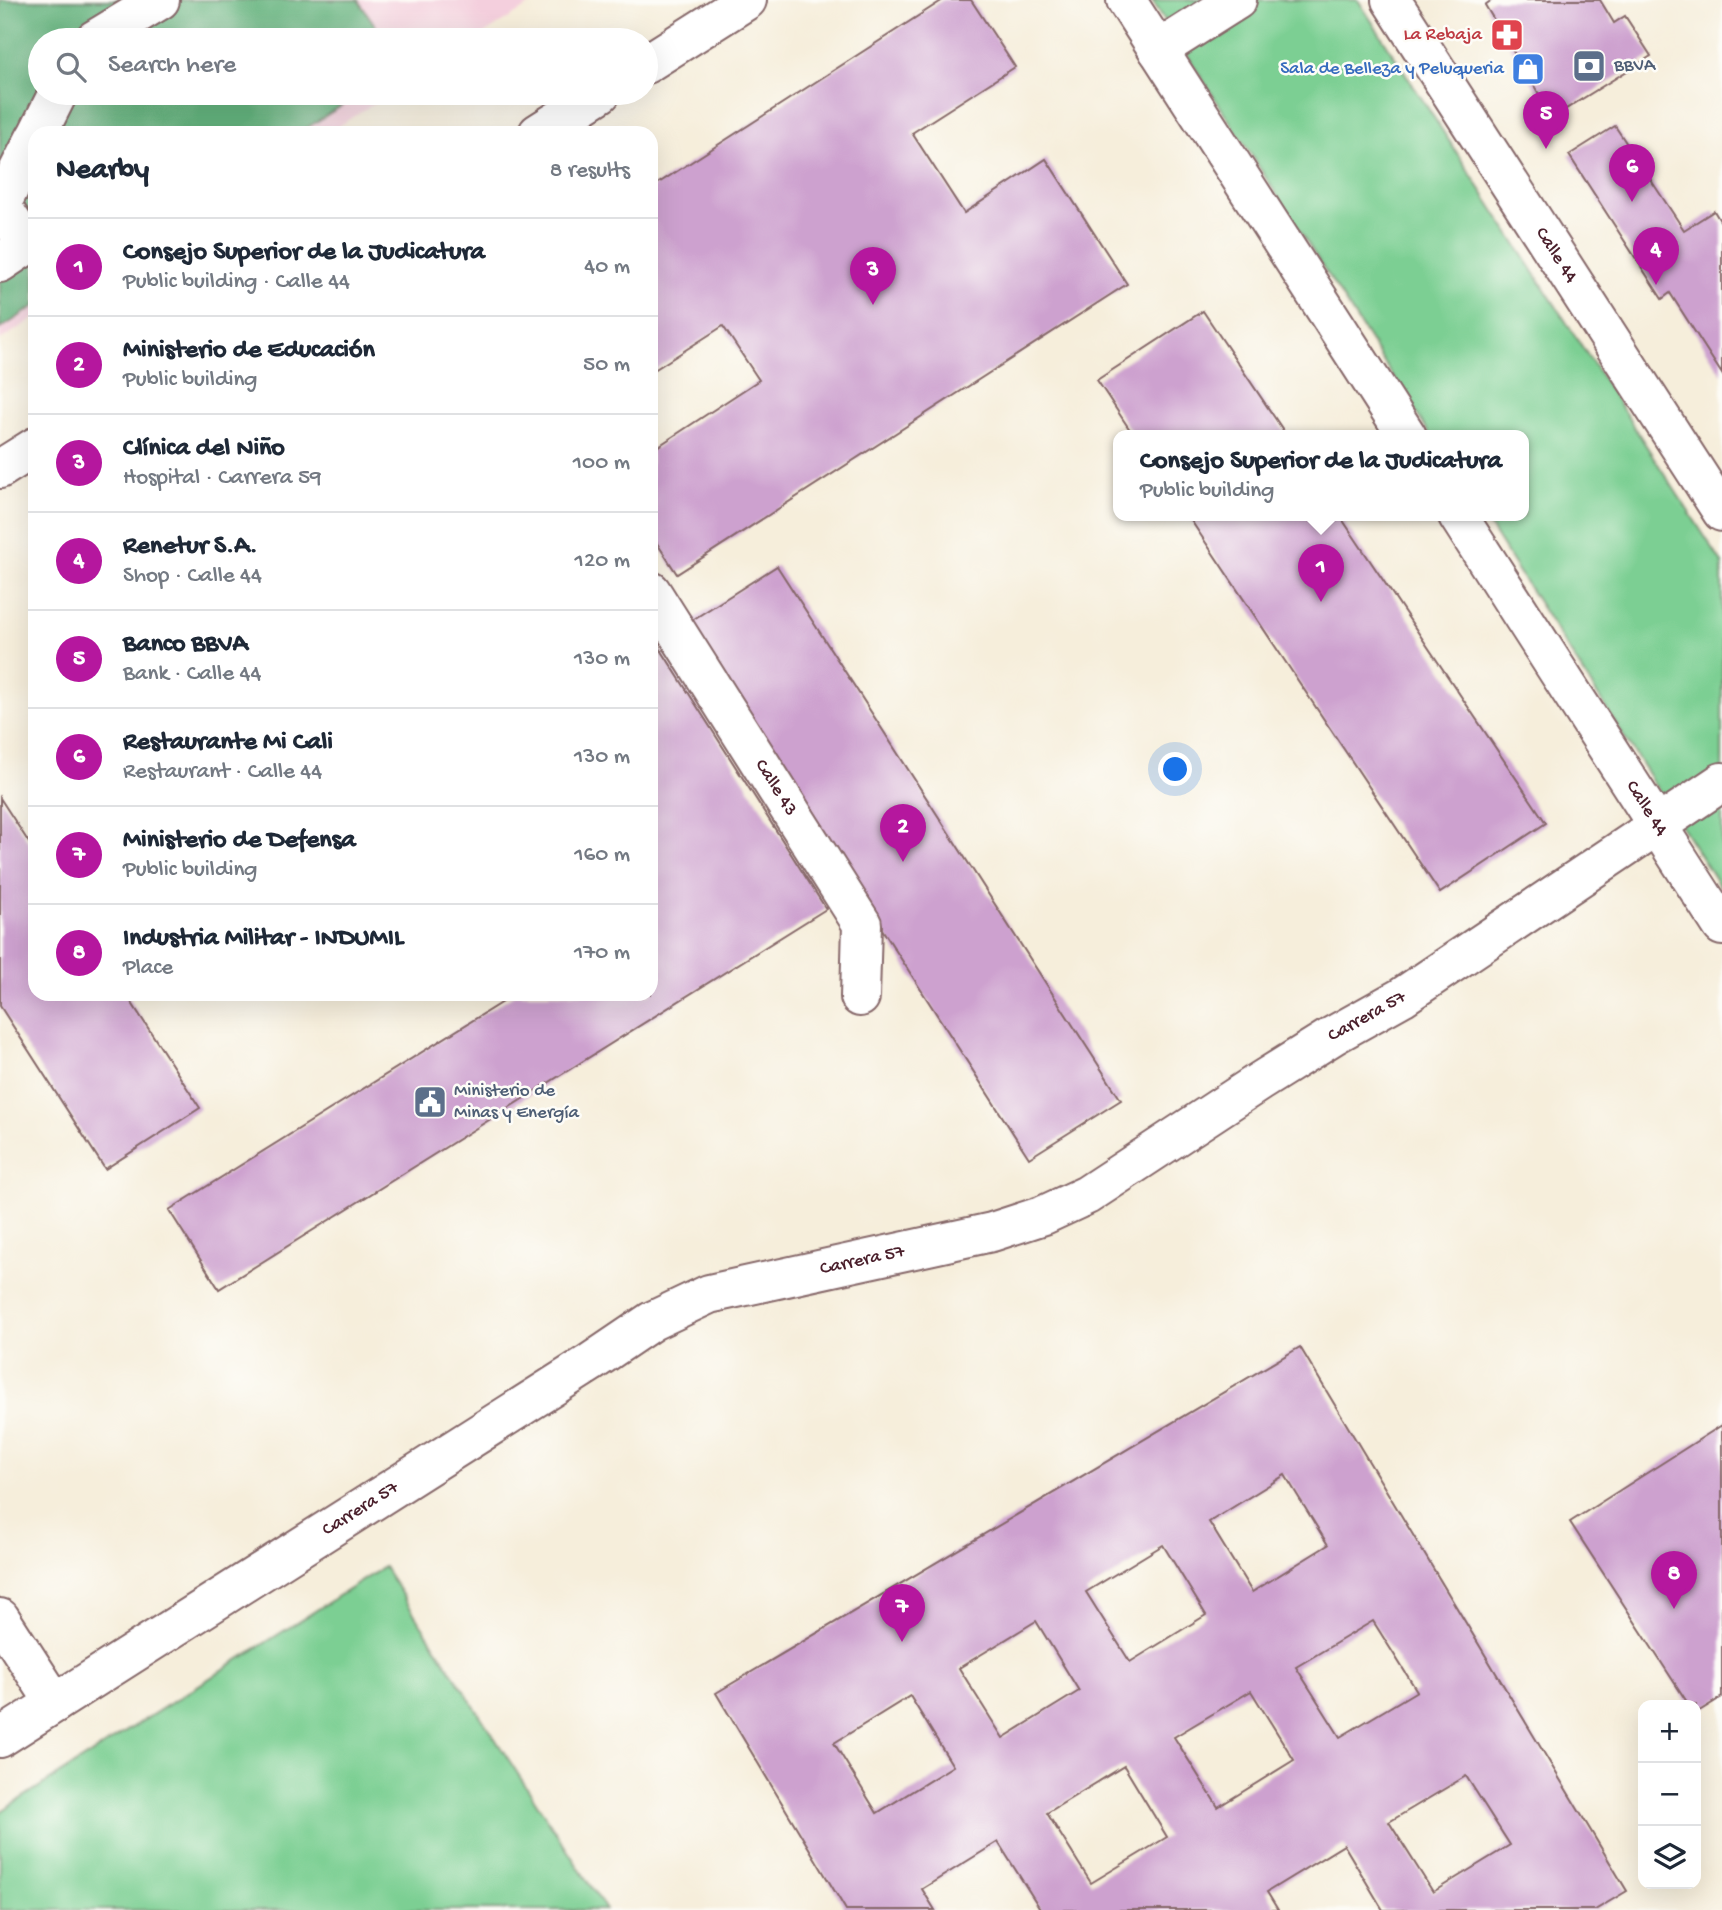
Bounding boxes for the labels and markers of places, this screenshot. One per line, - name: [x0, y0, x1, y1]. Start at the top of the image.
- pharmacy icon: La Rebaja: [1488, 16, 1526, 54]
- place label: La Rebaja: [1404, 24, 1483, 47]
- bank icon: BBVA: [1570, 47, 1608, 85]
- shop icon: Sala de Belleza y Peluqueria: [1509, 50, 1547, 88]
- place label: BBVA: [1613, 55, 1657, 78]
- place label: Sala de Belleza y Peluqueria: [1280, 58, 1505, 81]
- pin: 5: [1523, 91, 1569, 149]
- pin: 6: [1609, 144, 1655, 202]
- pin: 4: [1633, 227, 1679, 285]
- pin: 3: [850, 247, 896, 305]
- pin: 1: [1298, 544, 1344, 602]
- pin: 2: [880, 804, 926, 862]
- place label: Ministerio de Minas y Energía: [454, 1080, 581, 1125]
- public building icon: Ministerio de Minas y Energía: [411, 1083, 449, 1121]
- pin: 8: [1651, 1551, 1697, 1609]
- pin: 7: [879, 1584, 925, 1642]

